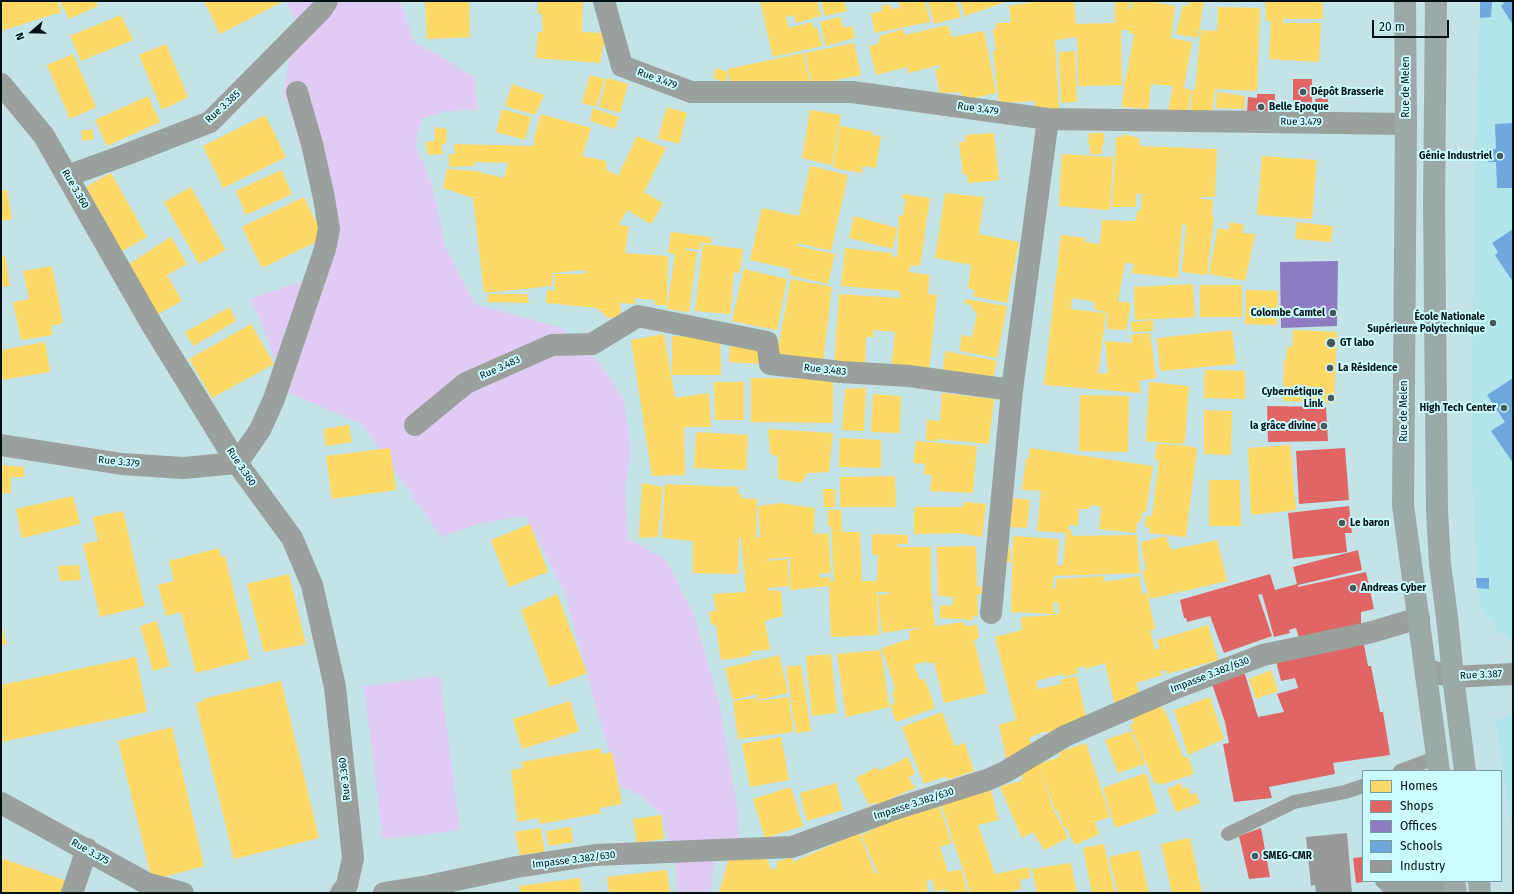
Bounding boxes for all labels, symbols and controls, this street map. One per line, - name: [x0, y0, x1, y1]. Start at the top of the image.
- north arrow: [12, 12, 52, 52]
- scale bar: [1374, 12, 1451, 38]
- text: 20 m: [1379, 20, 1405, 34]
- text: N: [13, 31, 28, 42]
- street label: Rue de Melen: [1400, 56, 1412, 118]
- street label: Rue 3.479: [635, 66, 679, 92]
- place label: Dépôt Brasserie: [1311, 86, 1384, 98]
- marker: Dépôt Brasserie: [1298, 87, 1308, 97]
- street label: Rue 3.385: [203, 88, 243, 126]
- street label: Rue 3.479: [957, 100, 999, 118]
- place label: Belle Epoque: [1269, 101, 1329, 113]
- marker: Belle Epoque: [1256, 102, 1266, 112]
- street label: Rue 3.479: [1280, 116, 1322, 128]
- place label: Génie Industriel: [1419, 150, 1492, 162]
- marker: Génie Industriel: [1495, 151, 1505, 161]
- street label: Rue 3.360: [59, 167, 91, 211]
- place label: Colombe Camtel: [1251, 307, 1325, 319]
- marker: Colombe Camtel: [1328, 308, 1338, 318]
- place label: École Nationale Supérieure Polytechnique: [1367, 311, 1485, 334]
- marker: École Nationale Supérieure Polytechnique: [1488, 318, 1498, 328]
- marker: GT labo: [1325, 337, 1337, 349]
- place label: GT labo: [1340, 337, 1374, 349]
- street label: Rue 3.483: [478, 354, 522, 382]
- street label: Rue 3.483: [803, 362, 847, 378]
- place label: La Résidence: [1338, 362, 1397, 374]
- marker: La Résidence: [1325, 363, 1335, 373]
- street label: Rue de Melen: [1398, 380, 1410, 442]
- place label: Cybernétique Link: [1262, 386, 1323, 410]
- marker: Cybernétique Link: [1326, 393, 1336, 403]
- place label: High Tech Center: [1420, 402, 1496, 414]
- marker: High Tech Center: [1499, 403, 1509, 413]
- place label: la grâce divine: [1250, 420, 1316, 432]
- marker: la grâce divine: [1319, 421, 1329, 431]
- street label: Rue 3.360: [224, 446, 258, 488]
- street label: Rue 3.379: [98, 454, 140, 470]
- place label: Le baron: [1350, 517, 1389, 529]
- marker: Le baron: [1337, 518, 1347, 528]
- place label: Andreas Cyber: [1361, 582, 1426, 594]
- marker: Andreas Cyber: [1348, 583, 1358, 593]
- street label: Impasse 3.382/630: [1169, 654, 1251, 696]
- street label: Rue 3.387: [1460, 668, 1502, 682]
- street label: Rue 3.360: [337, 757, 353, 801]
- legend: [1362, 770, 1502, 882]
- text: Homes: [1400, 779, 1438, 793]
- street label: Impasse 3.382/630: [872, 785, 956, 823]
- text: Shops: [1400, 799, 1433, 813]
- text: Offices: [1400, 819, 1437, 833]
- street label: Rue 3.375: [69, 837, 111, 867]
- text: Schools: [1400, 839, 1442, 853]
- street label: Impasse 3.382/630: [532, 849, 616, 871]
- place label: SMEG-CMR: [1263, 850, 1312, 862]
- marker: SMEG-CMR: [1250, 851, 1260, 861]
- text: Industry: [1400, 859, 1445, 873]

